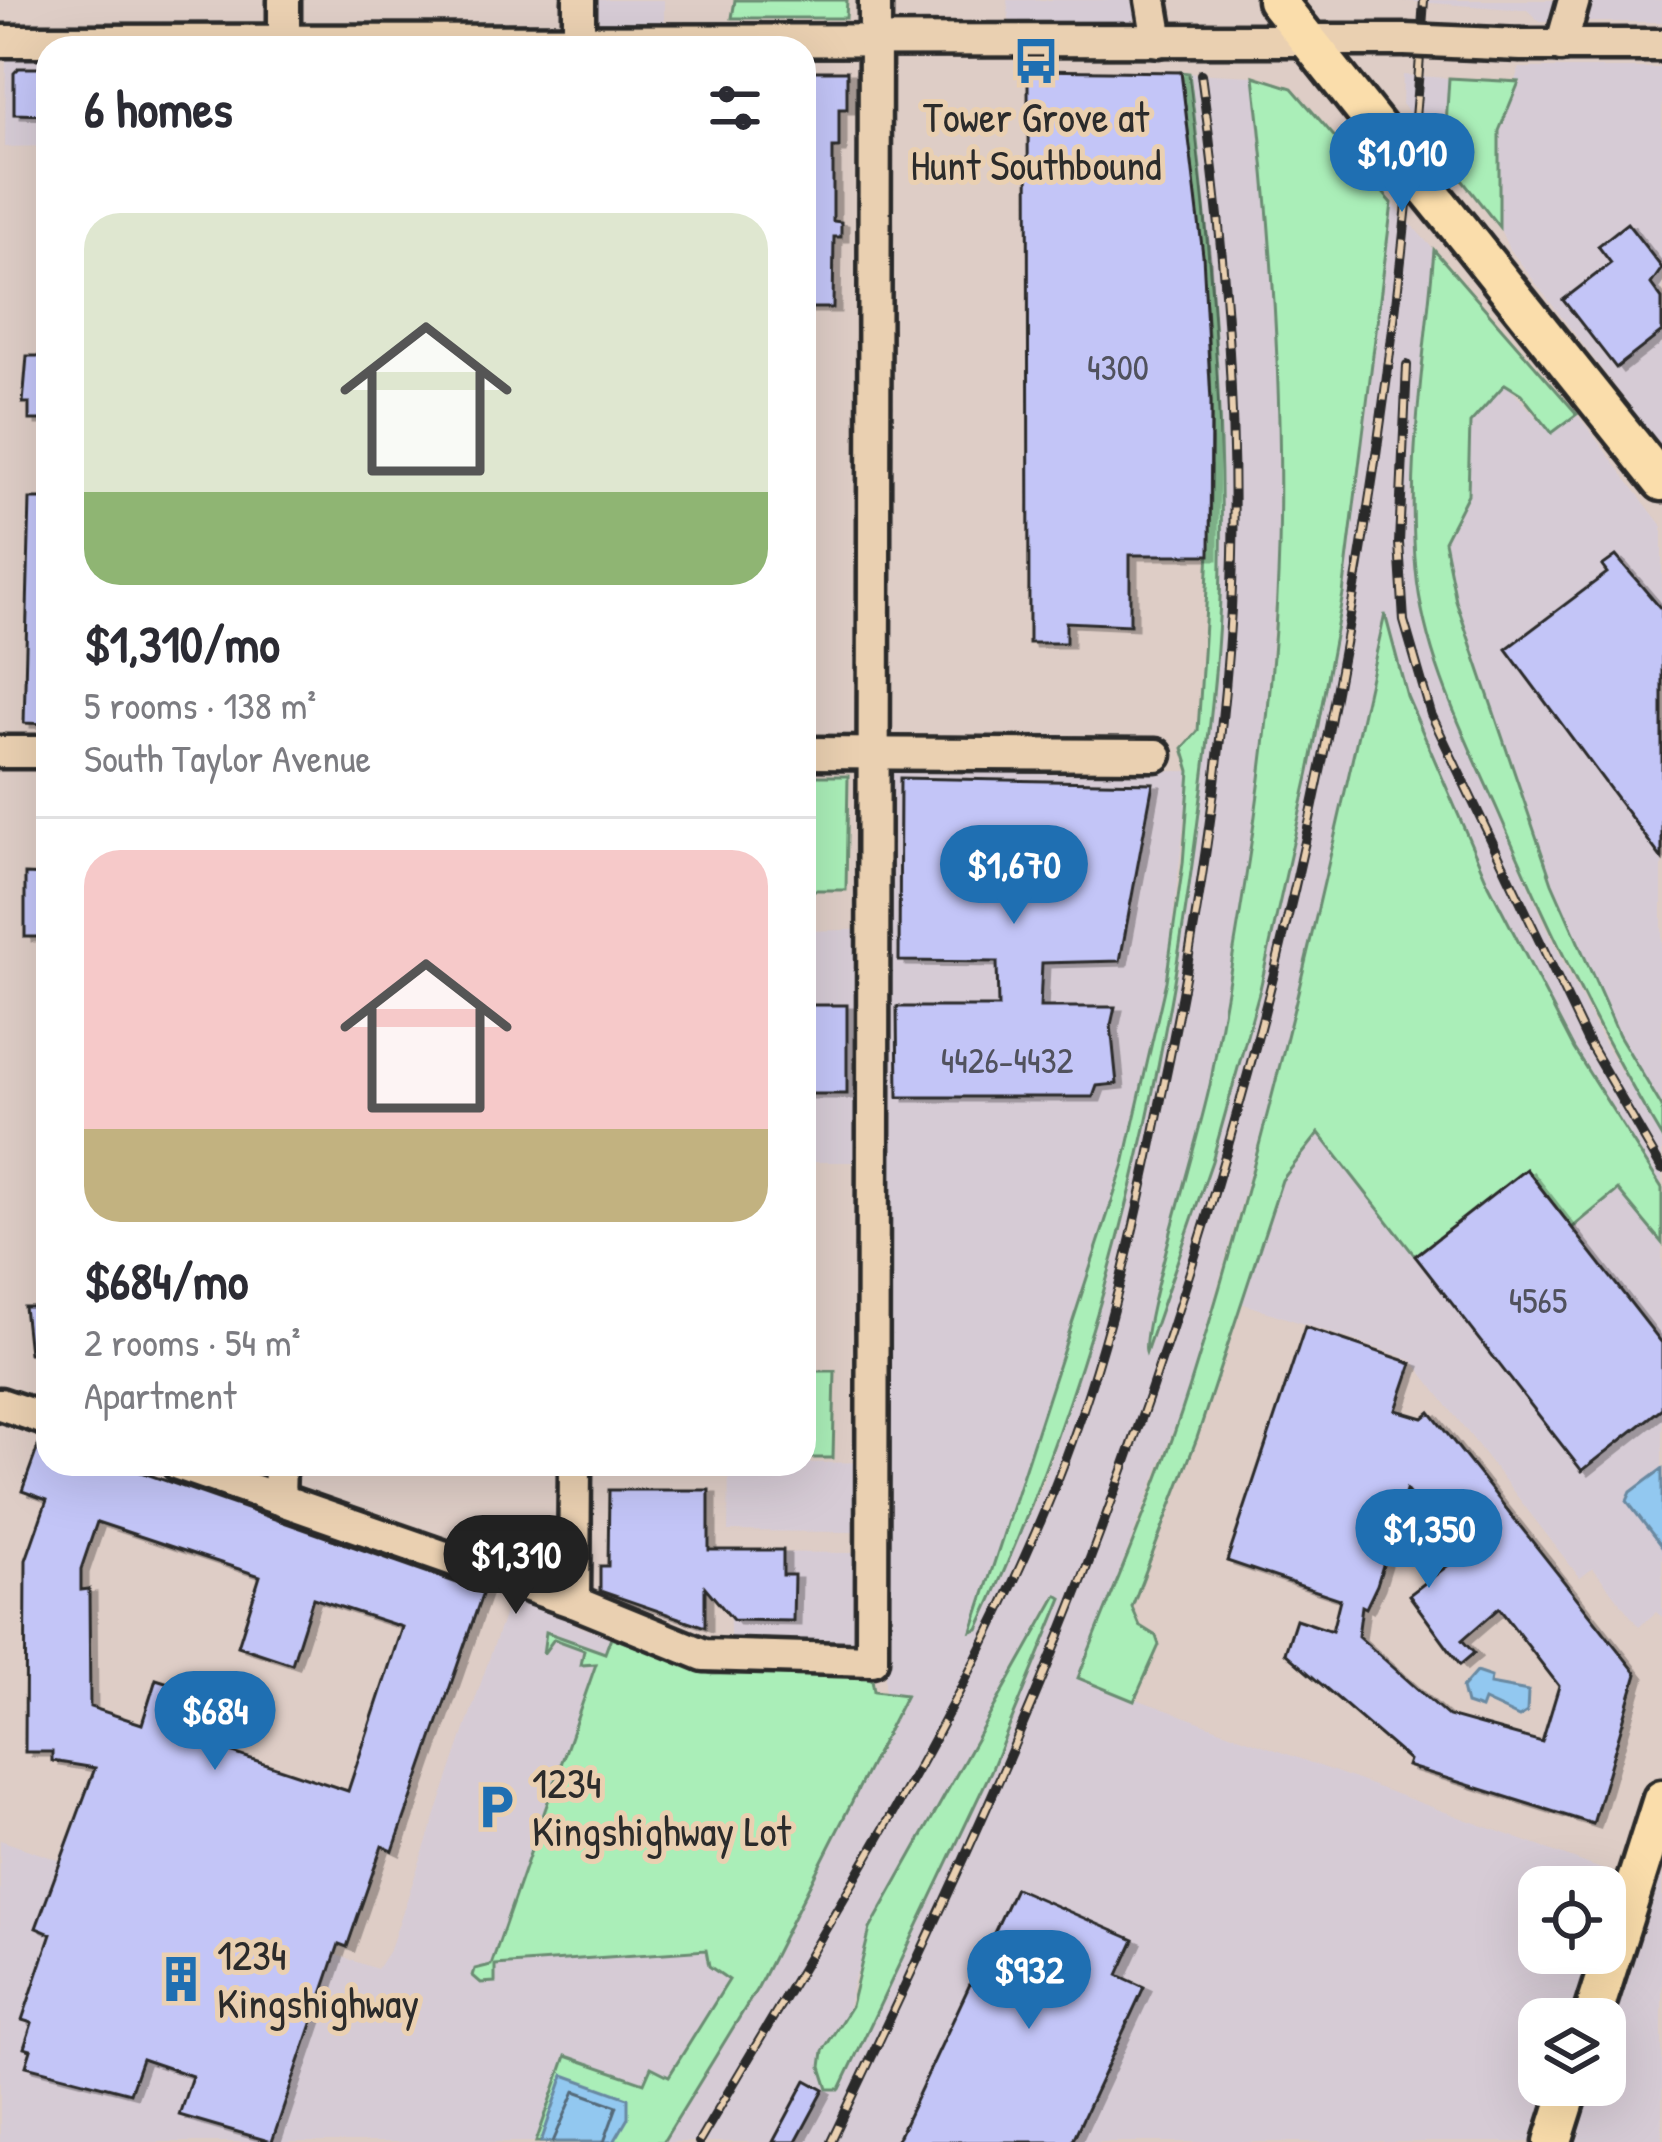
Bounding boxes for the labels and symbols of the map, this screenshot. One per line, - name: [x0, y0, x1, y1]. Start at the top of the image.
- bus stop icon: Tower Grove at Hunt Southbound: [1011, 36, 1061, 86]
- place label: Tower Grove at Hunt Southbound: [910, 88, 1162, 193]
- pin: $1,010: [1304, 113, 1500, 215]
- house number: 4300: [1087, 342, 1149, 391]
- pin: $1,670: [916, 825, 1112, 927]
- house number: 4426-4432: [941, 1035, 1074, 1084]
- house number: 4565: [1509, 1275, 1567, 1324]
- pin: $1,350: [1331, 1489, 1527, 1591]
- pin: $1,310: [418, 1515, 614, 1617]
- pin: $684: [144, 1671, 286, 1773]
- place label: 1234 Kingshighway Lot: [532, 1754, 791, 1859]
- parking icon: 1234 Kingshighway Lot: [471, 1782, 521, 1832]
- place label: 1234 Kingshighway: [217, 1926, 419, 2031]
- pin: $932: [958, 1930, 1100, 2032]
- building icon: 1234 Kingshighway: [156, 1954, 206, 2004]

